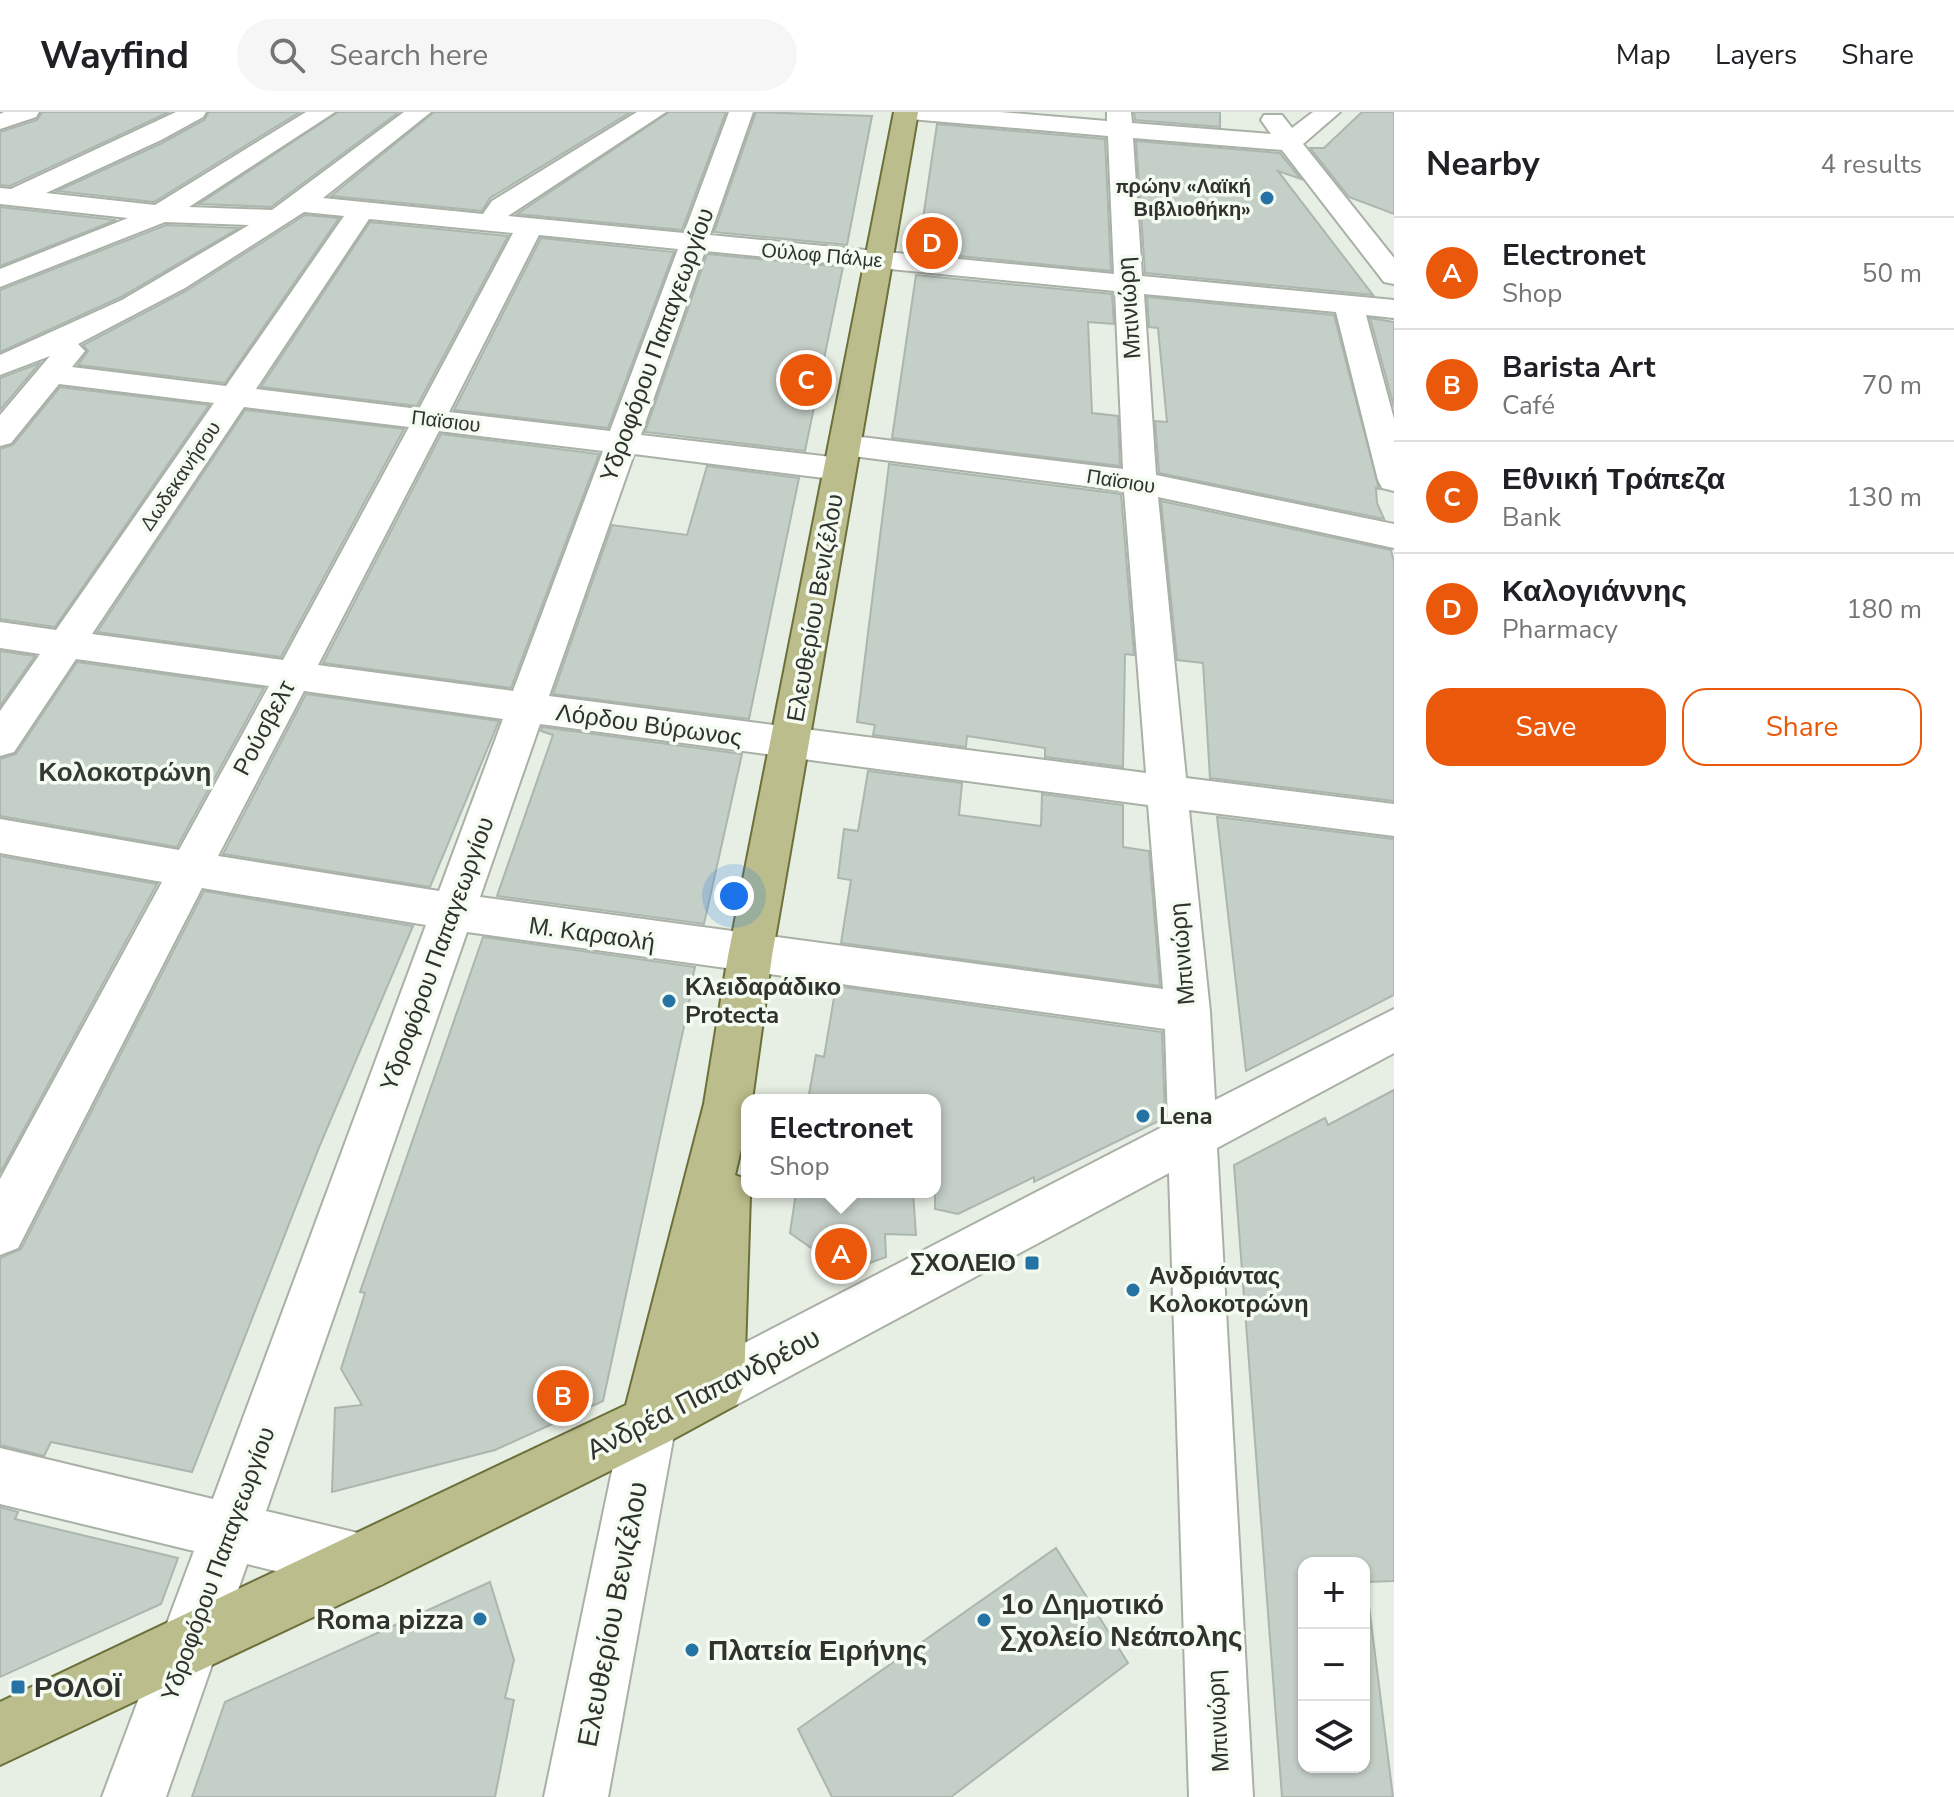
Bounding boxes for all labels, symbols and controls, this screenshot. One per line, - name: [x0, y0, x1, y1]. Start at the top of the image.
- search box: [237, 19, 797, 91]
- text: Wayfind: [40, 30, 189, 81]
- icon: search: [265, 33, 309, 77]
- text: Search here: [329, 35, 488, 76]
- text: Map: [1616, 36, 1671, 74]
- text: Layers: [1715, 36, 1797, 74]
- text: Share: [1841, 36, 1914, 74]
- text: Nearby: [1426, 141, 1540, 187]
- text: 4 results: [1821, 147, 1922, 182]
- place label: πρώην «Λαϊκή Βιβλιοθήκη»: [1116, 173, 1251, 223]
- marker: πρώην «Λαϊκή Βιβλιοθήκη»: [1258, 189, 1276, 207]
- street label: Υδροφόρου Παπαγεωργίου: [592, 203, 722, 487]
- pin: D: [906, 213, 958, 273]
- text: Electronet: [1502, 235, 1645, 276]
- street label: Ούλοφ Πάλμε: [760, 237, 884, 274]
- street label: Μπινιώρη: [1109, 256, 1149, 360]
- text: A: [1442, 256, 1462, 291]
- text: 50 m: [1862, 256, 1922, 291]
- text: Shop: [1502, 276, 1562, 311]
- text: Barista Art: [1502, 347, 1655, 388]
- pin: C: [780, 350, 832, 410]
- text: B: [1443, 368, 1461, 403]
- text: 70 m: [1862, 368, 1922, 403]
- text: Café: [1502, 388, 1555, 423]
- street label: Παϊσιου: [410, 404, 482, 439]
- street label: Δωδεκανήσου: [134, 416, 227, 537]
- text: Εθνική Τράπεζα: [1502, 459, 1725, 500]
- street label: Παϊσιου: [1085, 463, 1157, 500]
- text: C: [1443, 480, 1461, 515]
- text: 130 m: [1846, 480, 1922, 515]
- street label: Ελευθερίου Βενιζέλου: [779, 492, 851, 724]
- text: Bank: [1502, 500, 1561, 535]
- text: Καλογιάννης: [1502, 571, 1687, 612]
- text: D: [1442, 592, 1462, 627]
- text: 180 m: [1846, 592, 1922, 627]
- text: Pharmacy: [1502, 612, 1618, 647]
- street label: Ρούσβελτ: [226, 674, 303, 781]
- button: Save: [1426, 688, 1666, 766]
- button: Share: [1682, 688, 1922, 766]
- street label: Λόρδου Βύρωνος: [554, 696, 744, 754]
- district label: Κολοκοτρώνη: [39, 755, 211, 790]
- street label: Υδροφόρου Παπαγεωργίου: [372, 812, 502, 1096]
- your location: [714, 876, 754, 916]
- street label: Μπινιώρη: [1162, 902, 1202, 1006]
- street label: Μ. Καραολή: [527, 909, 657, 959]
- place label: Κλειδαράδικο Protecta: [685, 971, 841, 1031]
- marker: Κλειδαράδικο Protecta: [660, 992, 678, 1010]
- popup: [741, 1094, 941, 1198]
- place label: Lena: [1159, 1100, 1213, 1132]
- marker: Lena: [1134, 1107, 1152, 1125]
- text: Electronet: [769, 1108, 913, 1149]
- text: Shop: [769, 1149, 830, 1184]
- pin: A: [815, 1224, 867, 1284]
- place label: ΣΧΟΛΕΙΟ: [910, 1247, 1016, 1279]
- marker: ΣΧΟΛΕΙΟ: [1023, 1254, 1041, 1272]
- place label: Ανδριάντας Κολοκοτρώνη: [1149, 1260, 1309, 1320]
- marker: Ανδριάντας Κολοκοτρώνη: [1124, 1281, 1142, 1299]
- street label: Ανδρέα Παπανδρέου: [580, 1319, 827, 1469]
- pin: B: [537, 1366, 589, 1426]
- street label: Υδροφόρου Παπαγεωργίου: [153, 1422, 283, 1706]
- street label: Ελευθερίου Βενιζέλου: [569, 1478, 657, 1750]
- map controls: [1298, 1557, 1370, 1773]
- button: +: [1298, 1557, 1370, 1629]
- place label: 1ο Δημοτικό Σχολείο Νεάπολης: [1000, 1586, 1243, 1656]
- place label: Roma pizza: [316, 1601, 464, 1639]
- marker: Roma pizza: [471, 1610, 489, 1628]
- marker: 1ο Δημοτικό Σχολείο Νεάπολης: [975, 1611, 993, 1629]
- button: −: [1298, 1629, 1370, 1701]
- place label: Πλατεία Ειρήνης: [708, 1632, 927, 1670]
- marker: Πλατεία Ειρήνης: [683, 1641, 701, 1659]
- place label: ΡΟΛΟΪ: [34, 1669, 122, 1707]
- street label: Μπινιώρη: [1199, 1669, 1237, 1773]
- marker: ΡΟΛΟΪ: [9, 1678, 27, 1696]
- button: layers: [1298, 1701, 1370, 1773]

